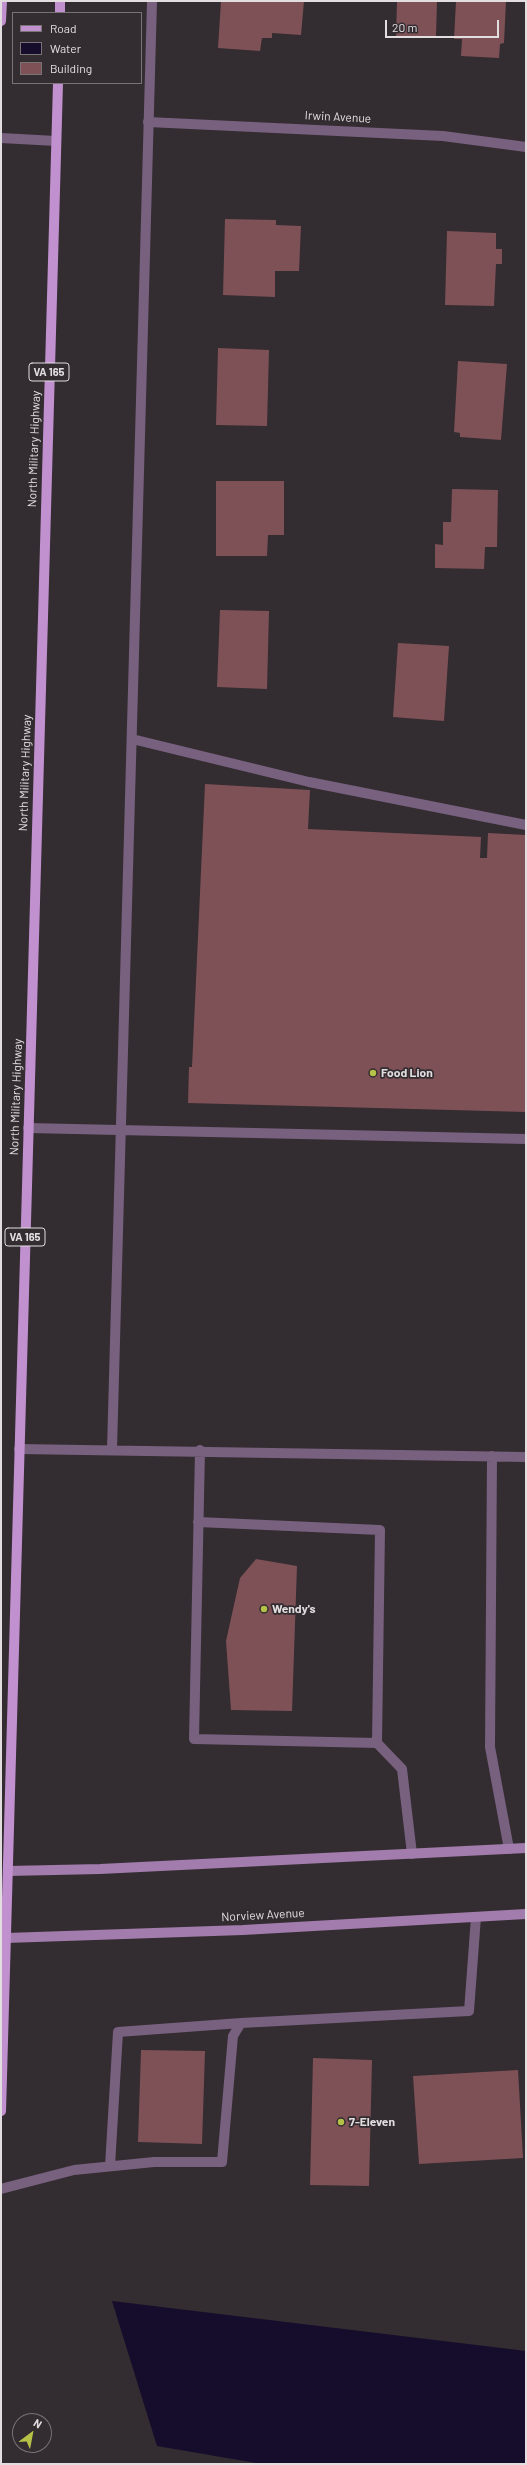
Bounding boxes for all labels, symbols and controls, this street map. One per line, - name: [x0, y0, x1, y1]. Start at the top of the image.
- legend: [12, 12, 142, 84]
- scale bar: [387, 12, 501, 38]
- text: 20 m: [392, 20, 418, 34]
- text: Road: [50, 21, 77, 35]
- text: Water: [50, 41, 81, 55]
- text: Building: [50, 61, 92, 75]
- street label: Irwin Avenue: [304, 108, 372, 126]
- road number: VA 165: [29, 363, 69, 381]
- street label: North Military Highway: [25, 390, 43, 508]
- street label: North Military Highway: [16, 714, 34, 832]
- street label: North Military Highway: [7, 1038, 25, 1156]
- place label: Food Lion: [381, 1066, 433, 1080]
- marker: Food Lion: [368, 1068, 378, 1078]
- road number: VA 165: [5, 1228, 45, 1246]
- place label: Wendy's: [272, 1602, 315, 1616]
- marker: Wendy's: [259, 1604, 269, 1614]
- street label: Norview Avenue: [221, 1906, 305, 1924]
- place label: 7-Eleven: [349, 2115, 395, 2129]
- marker: 7-Eleven: [336, 2117, 346, 2127]
- north arrow: [12, 2413, 52, 2453]
- text: N: [32, 2416, 45, 2431]

